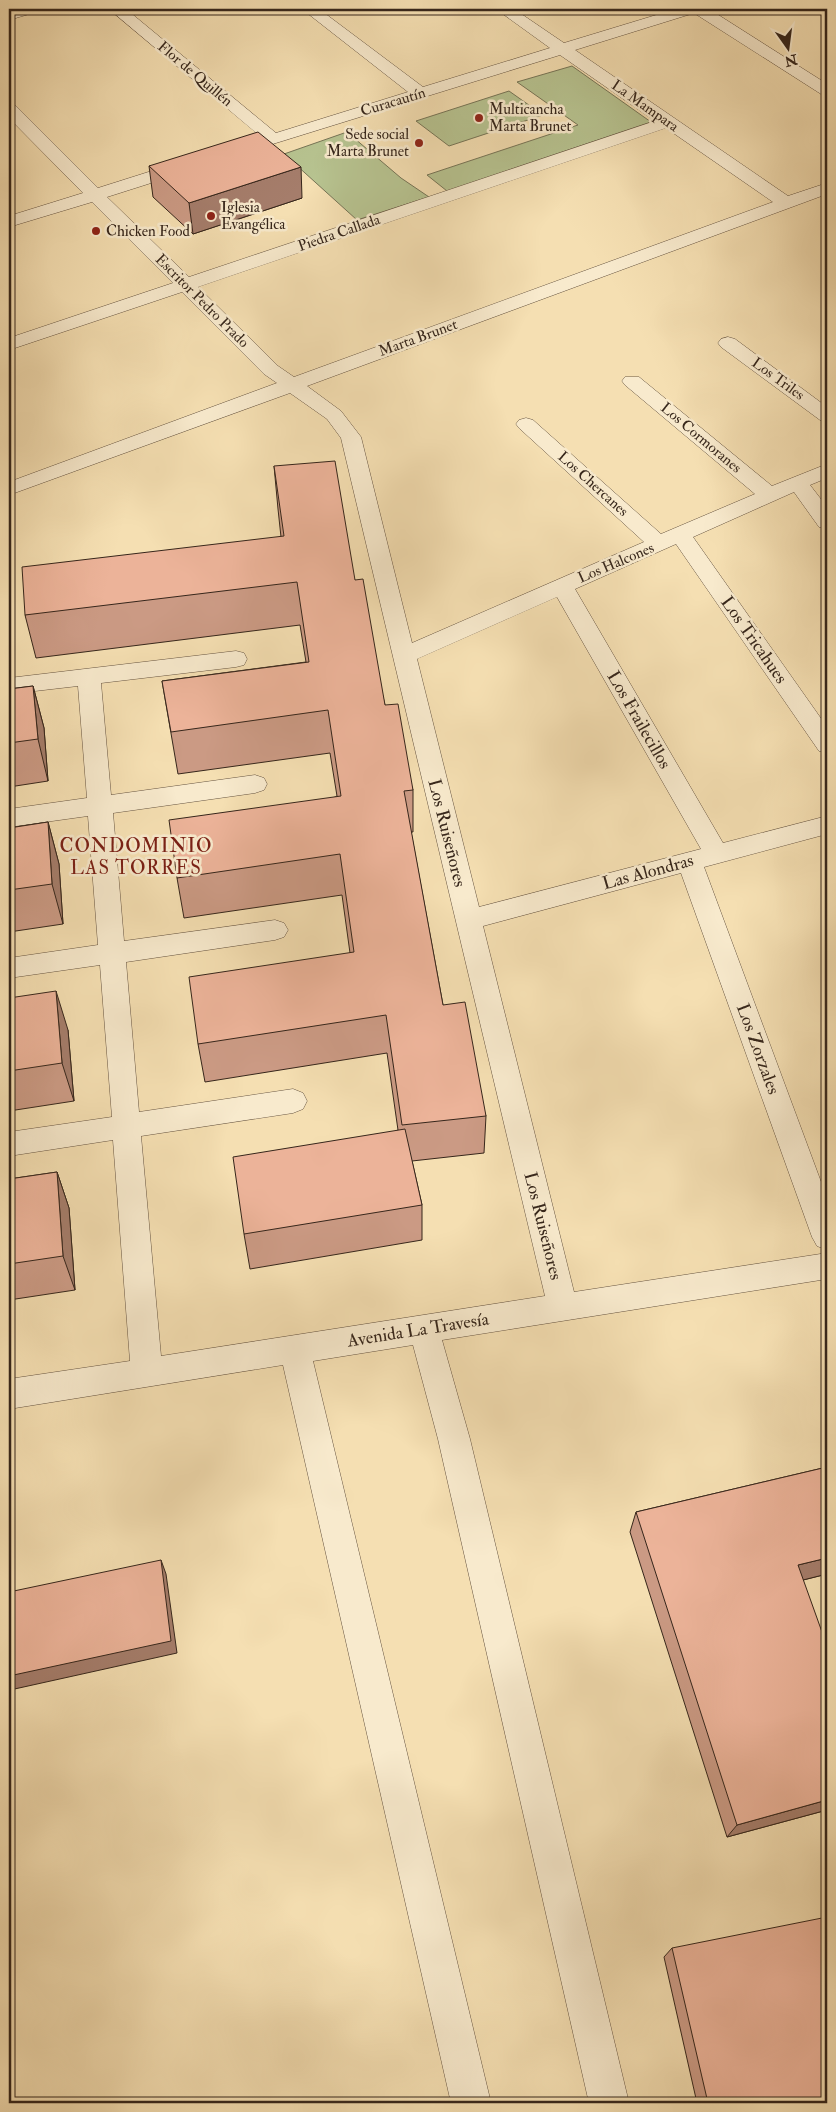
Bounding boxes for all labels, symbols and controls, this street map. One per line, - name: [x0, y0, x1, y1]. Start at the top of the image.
- north arrow: [764, 22, 814, 72]
- street label: Flor de Quillén: [154, 37, 237, 111]
- text: N: [782, 50, 800, 70]
- street label: La Mampara: [607, 76, 683, 137]
- street label: Curacautín: [358, 83, 428, 121]
- place label: Multicancha Marta Brunet: [489, 100, 571, 136]
- marker: Multicancha Marta Brunet: [473, 112, 485, 124]
- place label: Sede social Marta Brunet: [327, 125, 409, 161]
- marker: Sede social Marta Brunet: [413, 137, 425, 149]
- place label: Iglesia Evangélica: [221, 198, 286, 234]
- marker: Iglesia Evangélica: [205, 210, 217, 222]
- street label: Piedra Callada: [295, 210, 383, 256]
- place label: Chicken Food: [106, 222, 190, 241]
- marker: Chicken Food: [90, 225, 102, 237]
- street label: Escritor Pedro Prado: [151, 250, 253, 352]
- street label: Marta Brunet: [376, 315, 460, 361]
- street label: Los Triles: [748, 353, 808, 405]
- street label: Los Cormoranes: [657, 399, 745, 477]
- street label: Los Chercanes: [554, 447, 632, 521]
- street label: Los Halcones: [575, 538, 657, 588]
- street label: Los Tricahues: [715, 592, 793, 688]
- street label: Los Frailecillos: [602, 667, 676, 773]
- street label: Los Ruiseñores: [422, 777, 472, 889]
- district label: CONDOMINIO LAS TORRES: [60, 834, 212, 880]
- street label: Las Alondras: [600, 849, 696, 895]
- street label: Los Zorzales: [731, 1000, 785, 1098]
- street label: Los Ruiseñores: [518, 1170, 568, 1282]
- street label: Avenida La Travesía: [345, 1307, 491, 1353]

